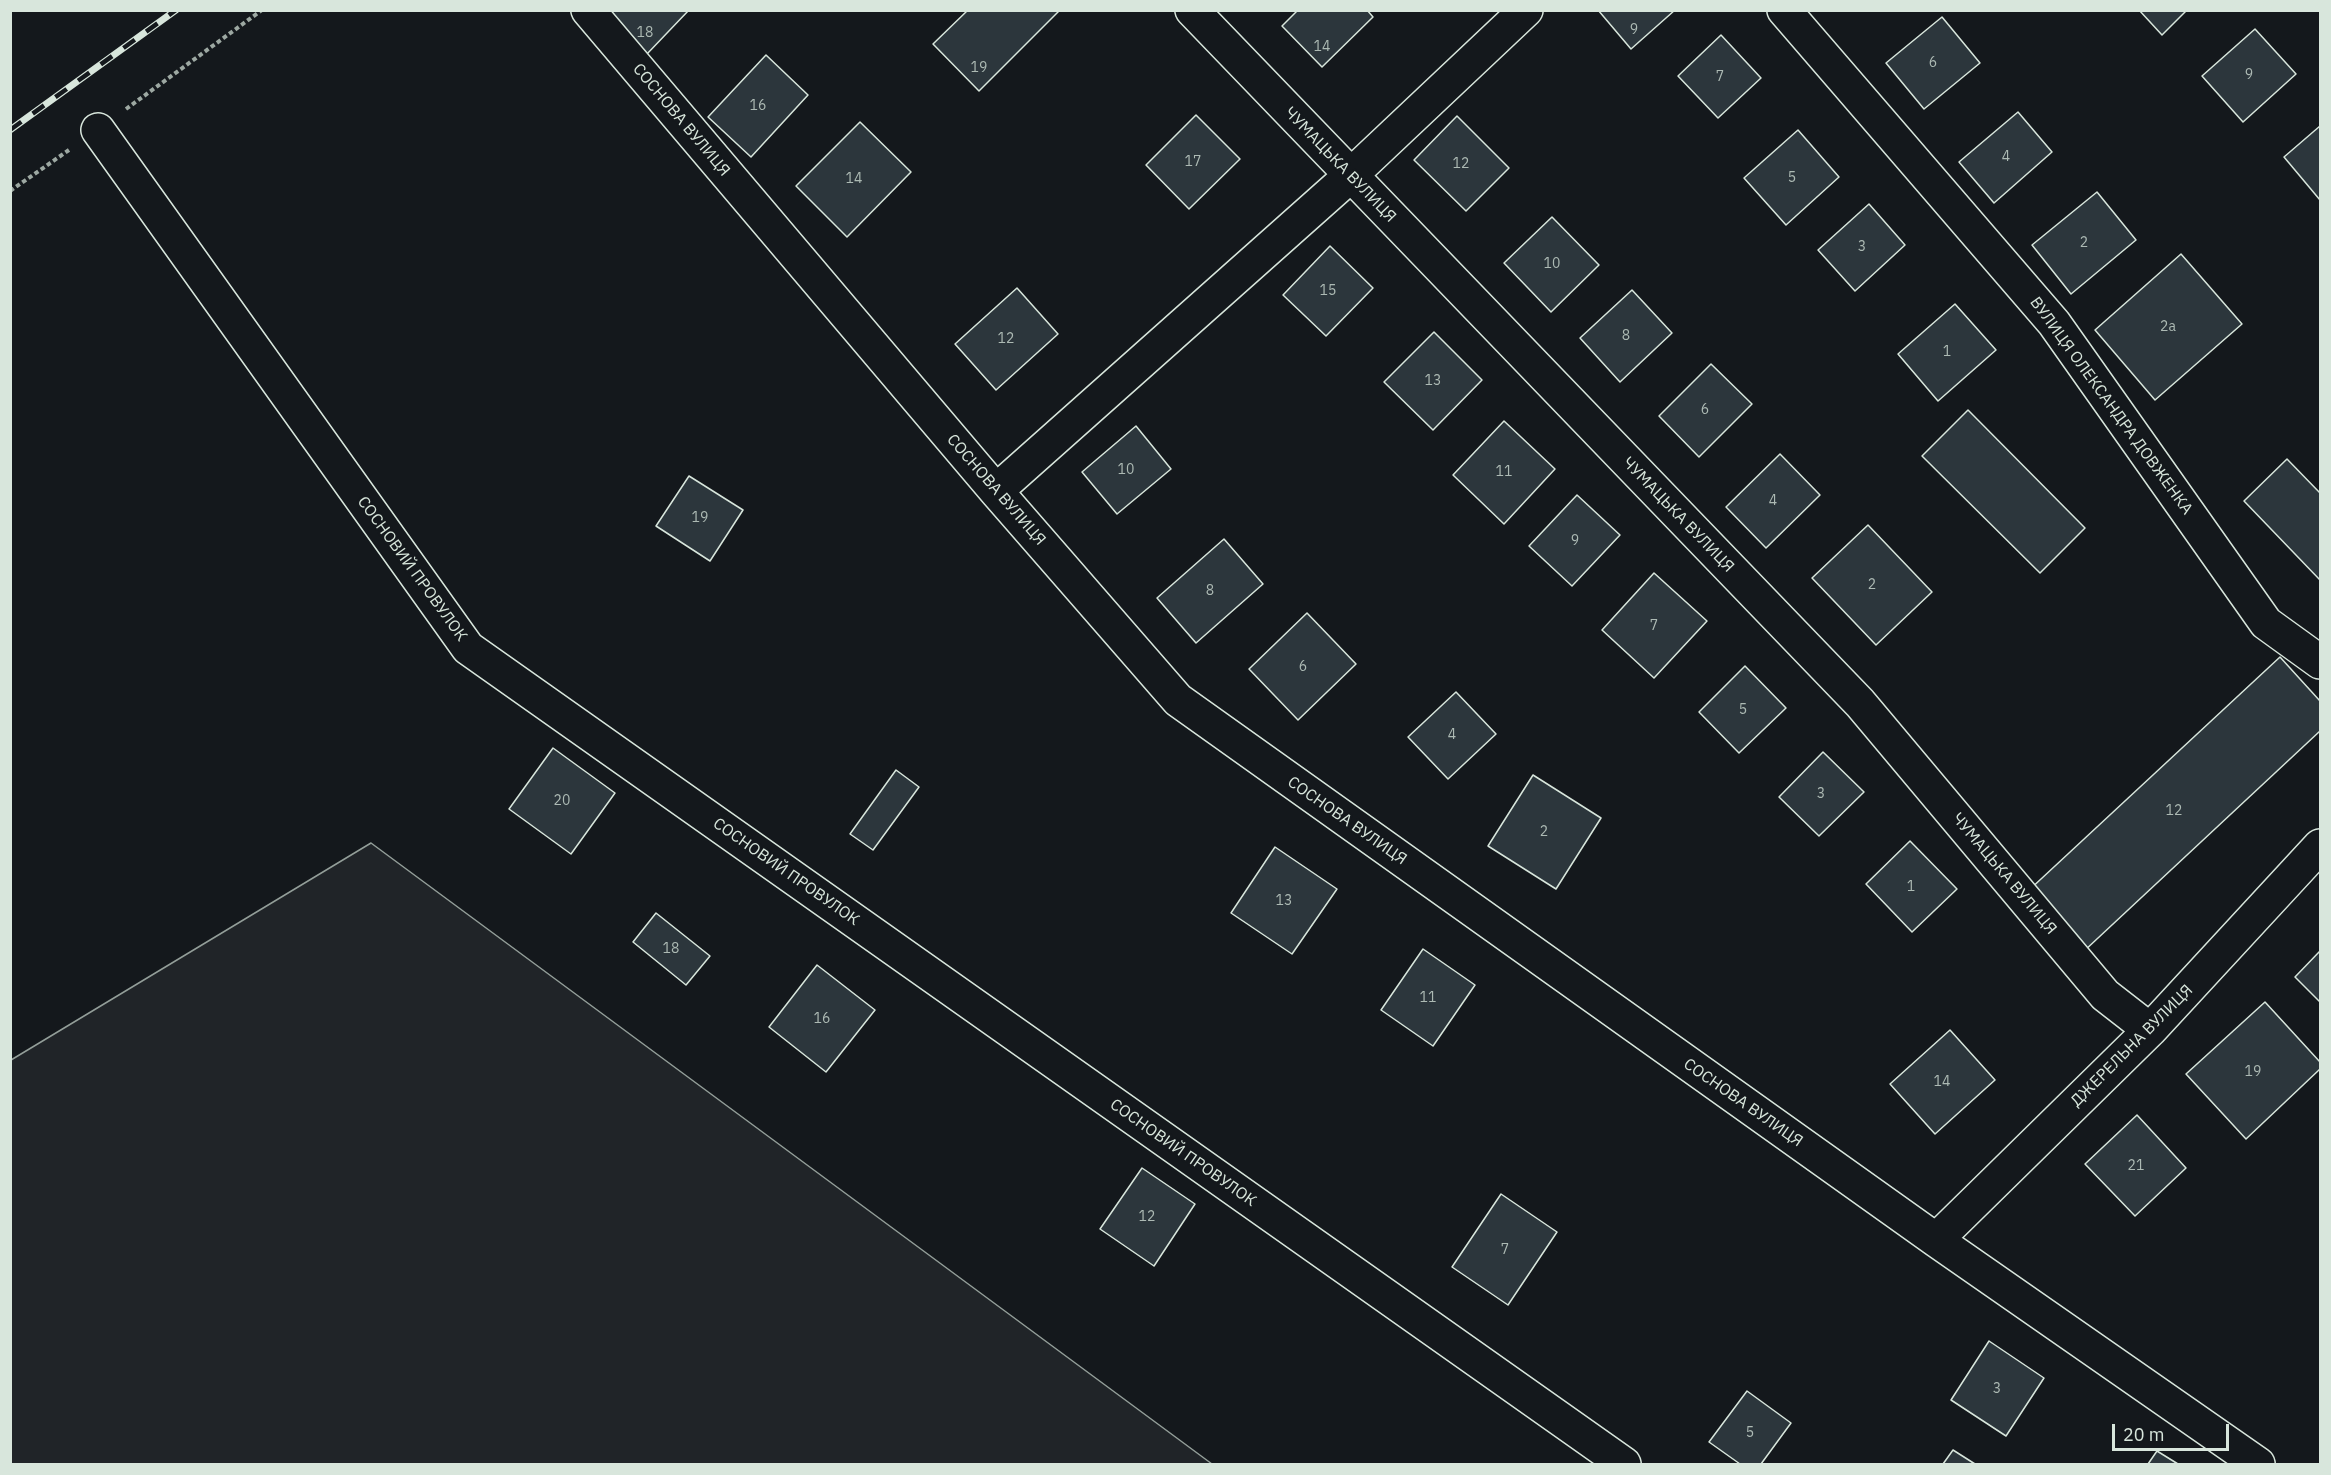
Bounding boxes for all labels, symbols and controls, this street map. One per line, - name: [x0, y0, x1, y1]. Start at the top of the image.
- house number: 9: [1630, 22, 1638, 38]
- house number: 18: [637, 25, 653, 41]
- house number: 14: [1314, 39, 1330, 55]
- house number: 6: [1929, 55, 1937, 71]
- street label: СОСНОВА ВУЛИЦЯ: [628, 60, 734, 180]
- house number: 19: [971, 60, 987, 76]
- house number: 9: [2245, 67, 2253, 83]
- house number: 7: [1716, 69, 1724, 85]
- house number: 16: [750, 98, 766, 114]
- street label: ЧУМАЦЬКА ВУЛИЦЯ: [1280, 103, 1400, 227]
- house number: 4: [2002, 149, 2010, 165]
- house number: 17: [1185, 154, 1201, 170]
- house number: 12: [1453, 156, 1469, 172]
- house number: 5: [1788, 170, 1796, 186]
- house number: 14: [846, 171, 862, 187]
- house number: 2: [2080, 235, 2088, 251]
- house number: 3: [1858, 239, 1866, 255]
- house number: 10: [1544, 256, 1560, 272]
- house number: 15: [1320, 283, 1336, 299]
- street label: ВУЛИЦЯ ОЛЕКСАНДРА ДОВЖЕНКА: [2026, 293, 2196, 519]
- house number: 2а: [2160, 319, 2176, 335]
- house number: 8: [1622, 328, 1630, 344]
- house number: 12: [998, 331, 1014, 347]
- house number: 1: [1943, 344, 1951, 360]
- house number: 13: [1425, 373, 1441, 389]
- house number: 6: [1701, 402, 1709, 418]
- street label: СОСНОВА ВУЛИЦЯ: [943, 430, 1049, 550]
- street label: ЧУМАЦЬКА ВУЛИЦЯ: [1618, 453, 1738, 577]
- house number: 10: [1118, 462, 1134, 478]
- house number: 11: [1496, 464, 1512, 480]
- street label: СОСНОВИЙ ПРОВУЛОК: [353, 493, 471, 645]
- house number: 4: [1769, 493, 1777, 509]
- house number: 19: [692, 510, 708, 526]
- house number: 9: [1571, 533, 1579, 549]
- house number: 2: [1868, 577, 1876, 593]
- house number: 8: [1206, 583, 1214, 599]
- house number: 7: [1650, 618, 1658, 634]
- house number: 6: [1299, 659, 1307, 675]
- house number: 5: [1739, 702, 1747, 718]
- house number: 4: [1448, 727, 1456, 743]
- street label: СОСНОВА ВУЛИЦЯ: [1284, 773, 1410, 869]
- house number: 3: [1817, 786, 1825, 802]
- house number: 20: [554, 793, 570, 809]
- house number: 12: [2166, 803, 2182, 819]
- street label: ЧУМАЦЬКА ВУЛИЦЯ: [1948, 809, 2060, 939]
- street label: СОСНОВИЙ ПРОВУЛОК: [709, 814, 863, 930]
- house number: 2: [1540, 824, 1548, 840]
- house number: 1: [1907, 879, 1915, 895]
- house number: 13: [1276, 893, 1292, 909]
- house number: 18: [663, 941, 679, 957]
- street label: ДЖЕРЕЛЬНА ВУЛИЦЯ: [2067, 981, 2197, 1111]
- house number: 11: [1420, 990, 1436, 1006]
- house number: 16: [814, 1011, 830, 1027]
- street label: СОСНОВА ВУЛИЦЯ: [1680, 1055, 1806, 1151]
- house number: 19: [2245, 1064, 2261, 1080]
- house number: 14: [1934, 1074, 1950, 1090]
- street label: СОСНОВИЙ ПРОВУЛОК: [1106, 1095, 1260, 1211]
- house number: 21: [2128, 1158, 2144, 1174]
- house number: 12: [1139, 1209, 1155, 1225]
- house number: 7: [1501, 1242, 1509, 1258]
- house number: 3: [1993, 1381, 2001, 1397]
- scale bar: [2115, 1412, 2232, 1450]
- text: 20 m: [2123, 1423, 2165, 1446]
- house number: 5: [1746, 1425, 1754, 1441]

